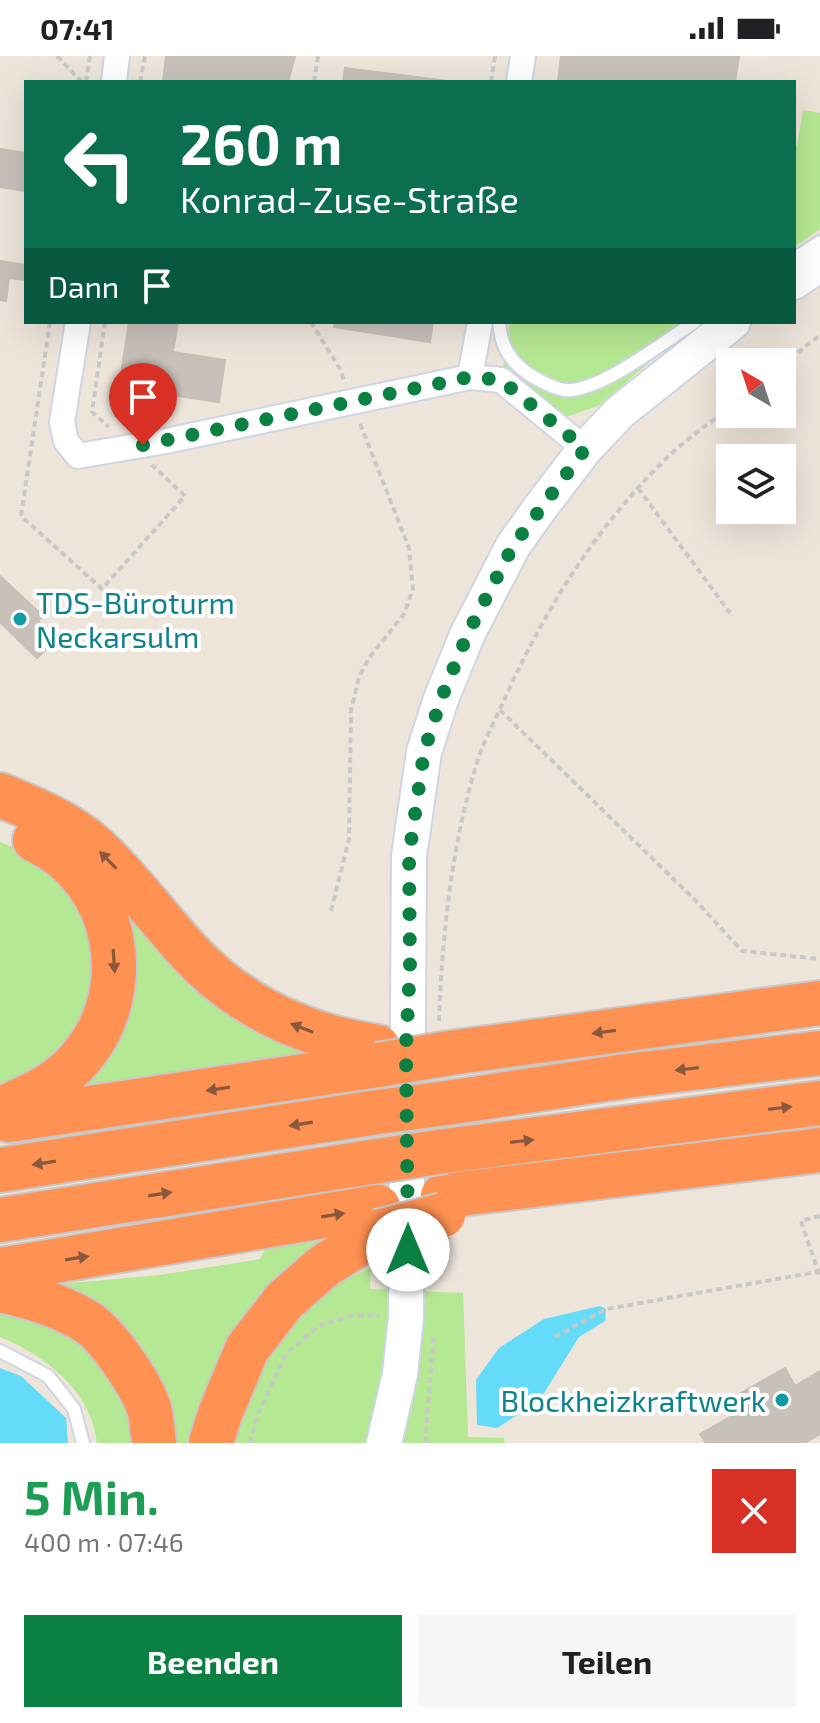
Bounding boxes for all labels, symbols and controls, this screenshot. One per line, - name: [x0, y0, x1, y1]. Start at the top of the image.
- text: 07:41: [40, 10, 115, 46]
- text: 260 m: [180, 109, 342, 176]
- icon: left: [48, 112, 152, 216]
- text: Konrad-Zuse-Straße: [180, 177, 519, 220]
- icon: arrive: [135, 264, 179, 308]
- text: Dann: [48, 268, 119, 304]
- north arrow: [716, 348, 796, 428]
- map controls: [716, 348, 796, 524]
- pin: [109, 363, 177, 445]
- icon: arrive: [121, 375, 165, 419]
- button: layers: [716, 444, 796, 524]
- place label: TDS-Büroturm Neckarsulm: [36, 584, 235, 654]
- marker: TDS-Büroturm Neckarsulm: [11, 610, 29, 628]
- one-way arrow: [100, 851, 118, 870]
- one-way arrow: [108, 949, 121, 974]
- one-way arrow: [290, 1021, 314, 1034]
- one-way arrow: [591, 1026, 616, 1039]
- one-way arrow: [674, 1062, 699, 1075]
- one-way arrow: [205, 1083, 230, 1096]
- one-way arrow: [768, 1101, 793, 1114]
- one-way arrow: [288, 1118, 313, 1131]
- one-way arrow: [510, 1135, 535, 1148]
- one-way arrow: [31, 1158, 56, 1170]
- one-way arrow: [148, 1187, 173, 1200]
- one-way arrow: [321, 1208, 346, 1220]
- position arrow: [366, 1208, 450, 1292]
- one-way arrow: [65, 1251, 90, 1263]
- place label: Blockheizkraftwerk: [501, 1382, 766, 1418]
- marker: Blockheizkraftwerk: [773, 1391, 791, 1409]
- text: 5 Min.: [24, 1467, 159, 1525]
- button: close: [712, 1469, 796, 1553]
- text: 400 m · 07:46: [24, 1526, 184, 1557]
- button: Beenden: [24, 1615, 402, 1707]
- button: Teilen: [418, 1615, 796, 1707]

